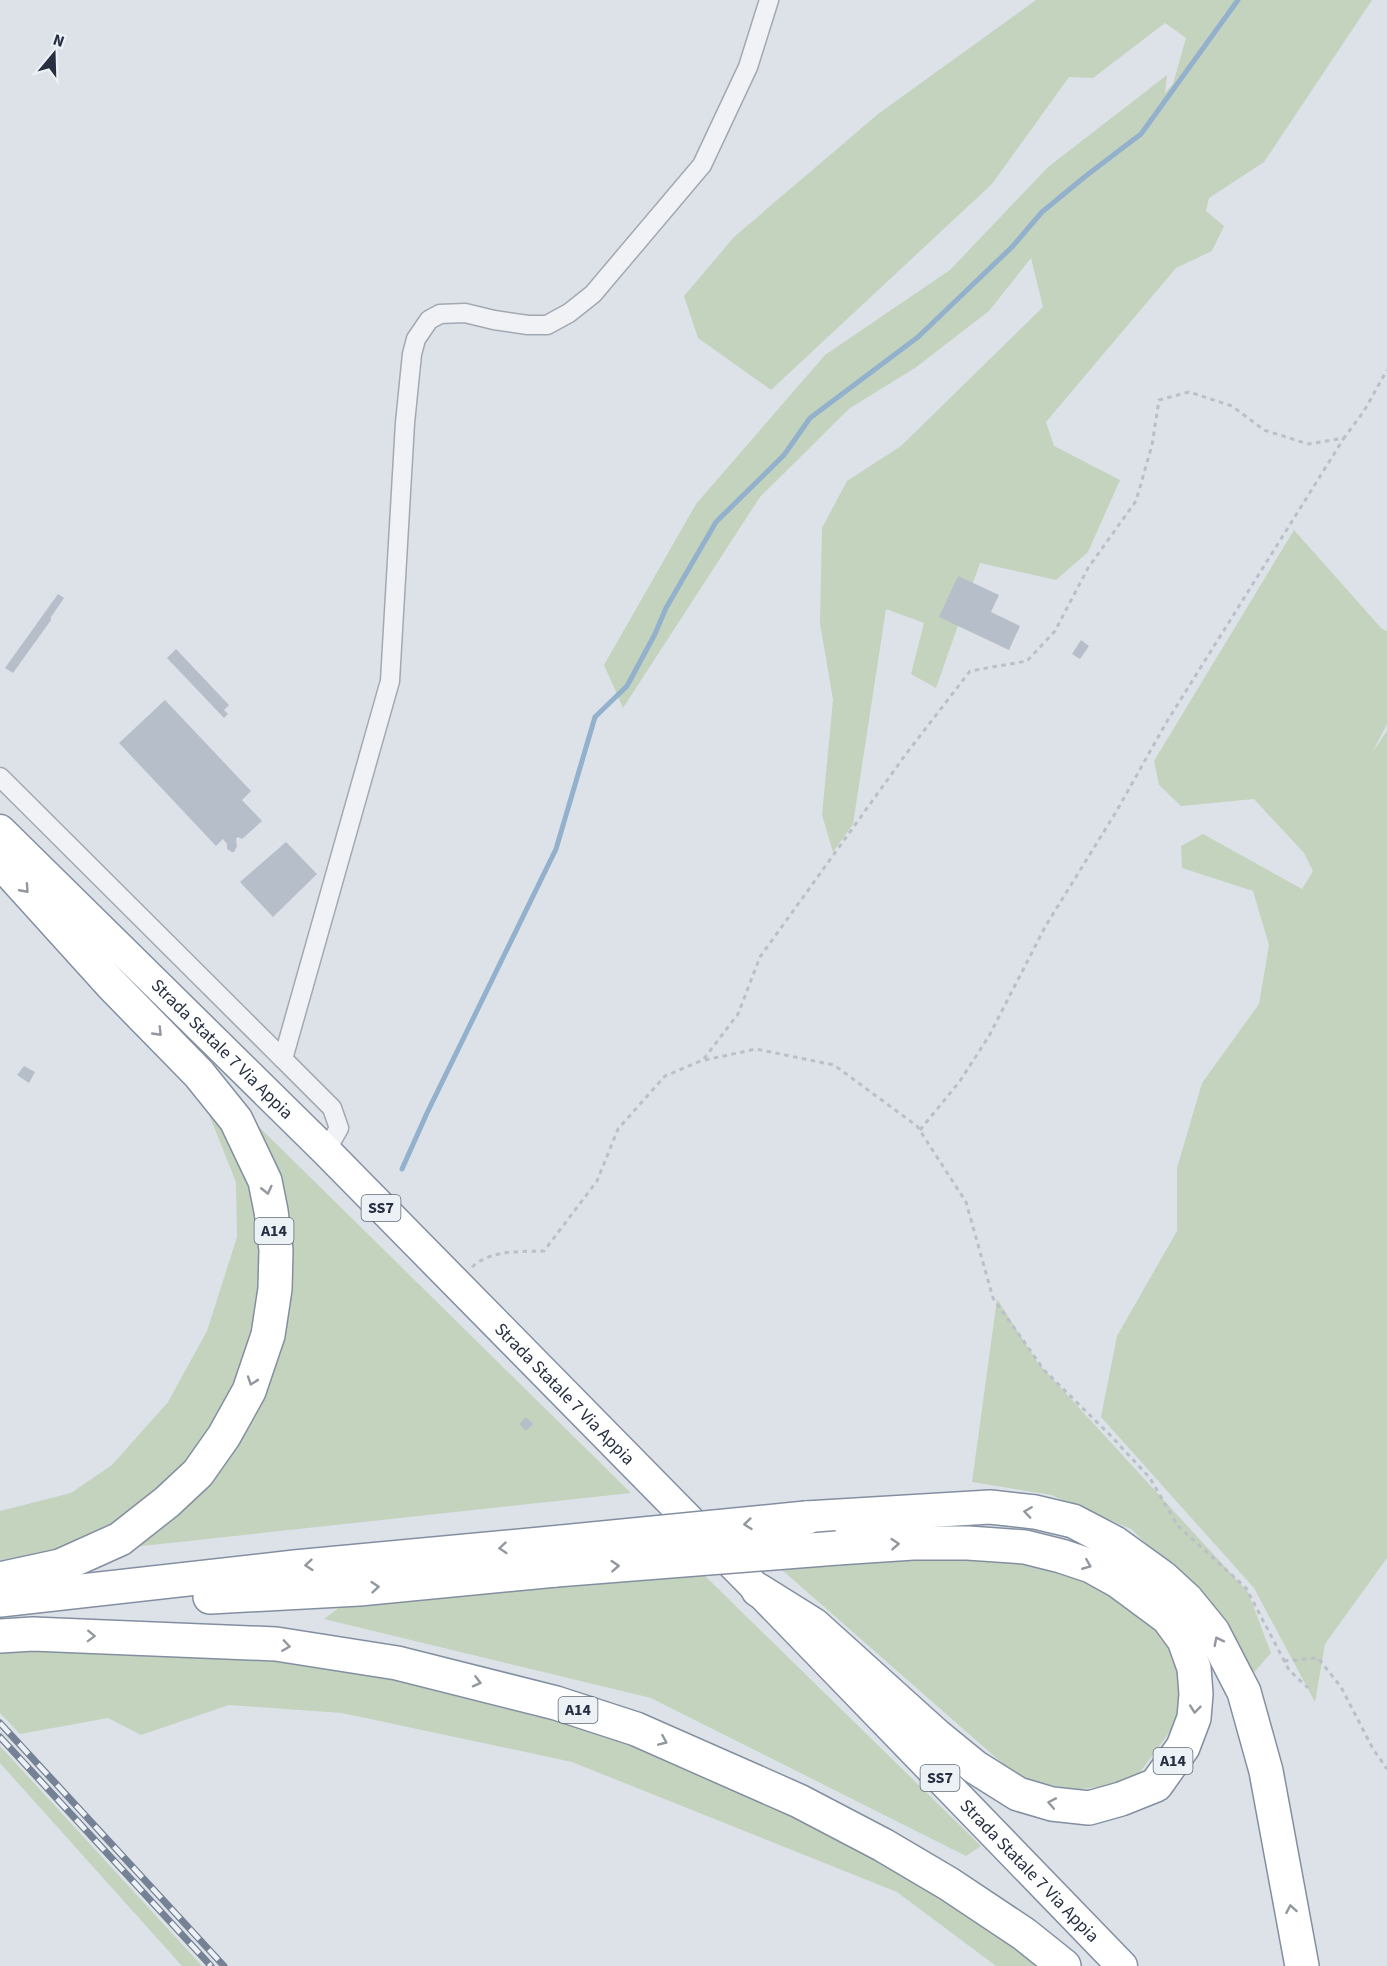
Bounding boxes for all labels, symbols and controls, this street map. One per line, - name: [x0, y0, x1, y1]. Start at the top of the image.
- north arrow: [24, 24, 84, 84]
- text: N: [50, 29, 67, 53]
- one-way arrow: [18, 882, 29, 893]
- street label: Strada Statale 7 Via Appia: [146, 973, 299, 1125]
- one-way arrow: [151, 1025, 162, 1036]
- one-way arrow: [260, 1185, 273, 1195]
- road number: SS7: [362, 1195, 400, 1221]
- road number: A14: [254, 1218, 294, 1244]
- street label: Strada Statale 7 Via Appia: [489, 1317, 641, 1470]
- one-way arrow: [246, 1375, 259, 1386]
- one-way arrow: [1023, 1506, 1033, 1518]
- one-way arrow: [744, 1517, 753, 1530]
- one-way arrow: [891, 1538, 900, 1551]
- one-way arrow: [499, 1541, 508, 1554]
- one-way arrow: [305, 1558, 314, 1571]
- one-way arrow: [1081, 1558, 1092, 1570]
- one-way arrow: [610, 1559, 619, 1572]
- one-way arrow: [370, 1581, 379, 1594]
- one-way arrow: [87, 1630, 96, 1643]
- one-way arrow: [1213, 1637, 1225, 1648]
- one-way arrow: [281, 1639, 291, 1651]
- one-way arrow: [472, 1675, 482, 1688]
- road number: A14: [558, 1697, 598, 1723]
- one-way arrow: [1189, 1704, 1201, 1714]
- one-way arrow: [657, 1734, 668, 1746]
- road number: A14: [1154, 1748, 1192, 1774]
- road number: SS7: [920, 1765, 960, 1791]
- street label: Strada Statale 7 Via Appia: [954, 1793, 1105, 1948]
- one-way arrow: [1048, 1797, 1058, 1810]
- one-way arrow: [1285, 1904, 1298, 1914]

